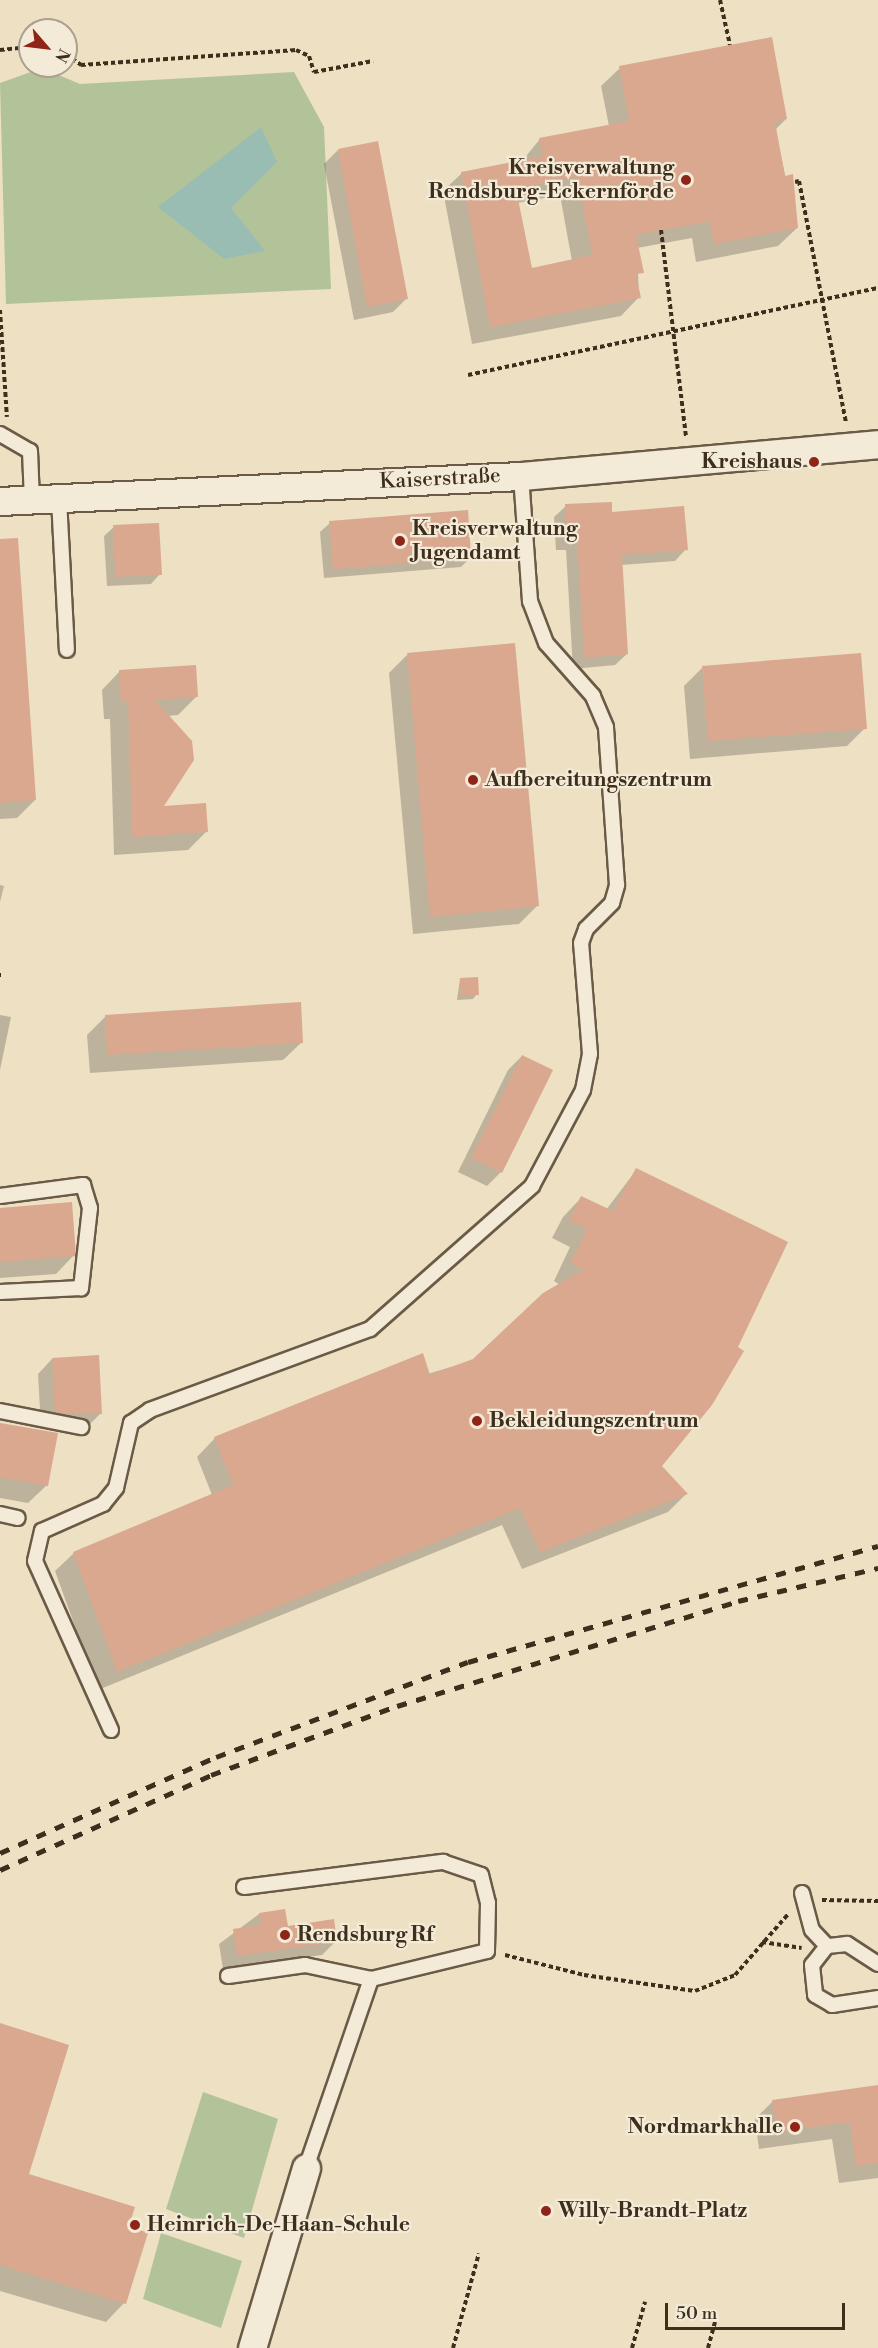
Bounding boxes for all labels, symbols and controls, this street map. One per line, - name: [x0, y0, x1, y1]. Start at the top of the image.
- north arrow: [18, 18, 78, 78]
- text: N: [50, 45, 74, 66]
- place label: Kreisverwaltung Rendsburg-Eckernförde: [428, 155, 674, 205]
- marker: Kreisverwaltung Rendsburg-Eckernförde: [679, 173, 693, 187]
- place label: Kreishaus: [701, 449, 802, 475]
- marker: Kreishaus: [807, 455, 821, 469]
- street label: Kaiserstraße: [379, 463, 501, 495]
- place label: Kreisverwaltung Jugendamt: [412, 516, 578, 566]
- marker: Kreisverwaltung Jugendamt: [393, 534, 407, 548]
- place label: Aufbereitungszentrum: [485, 767, 712, 793]
- marker: Aufbereitungszentrum: [466, 773, 480, 787]
- place label: Bekleidungszentrum: [489, 1408, 699, 1434]
- marker: Bekleidungszentrum: [470, 1414, 484, 1428]
- place label: Rendsburg Rf: [297, 1922, 433, 1948]
- marker: Rendsburg Rf: [278, 1928, 292, 1942]
- place label: Nordmarkhalle: [628, 2114, 783, 2140]
- marker: Nordmarkhalle: [788, 2120, 802, 2134]
- place label: Willy-Brandt-Platz: [558, 2198, 747, 2224]
- marker: Willy-Brandt-Platz: [539, 2204, 553, 2218]
- place label: Heinrich-De-Haan-Schule: [147, 2212, 410, 2238]
- marker: Heinrich-De-Haan-Schule: [128, 2218, 142, 2232]
- scale bar: [668, 2291, 848, 2329]
- text: 50 m: [676, 2302, 717, 2325]

